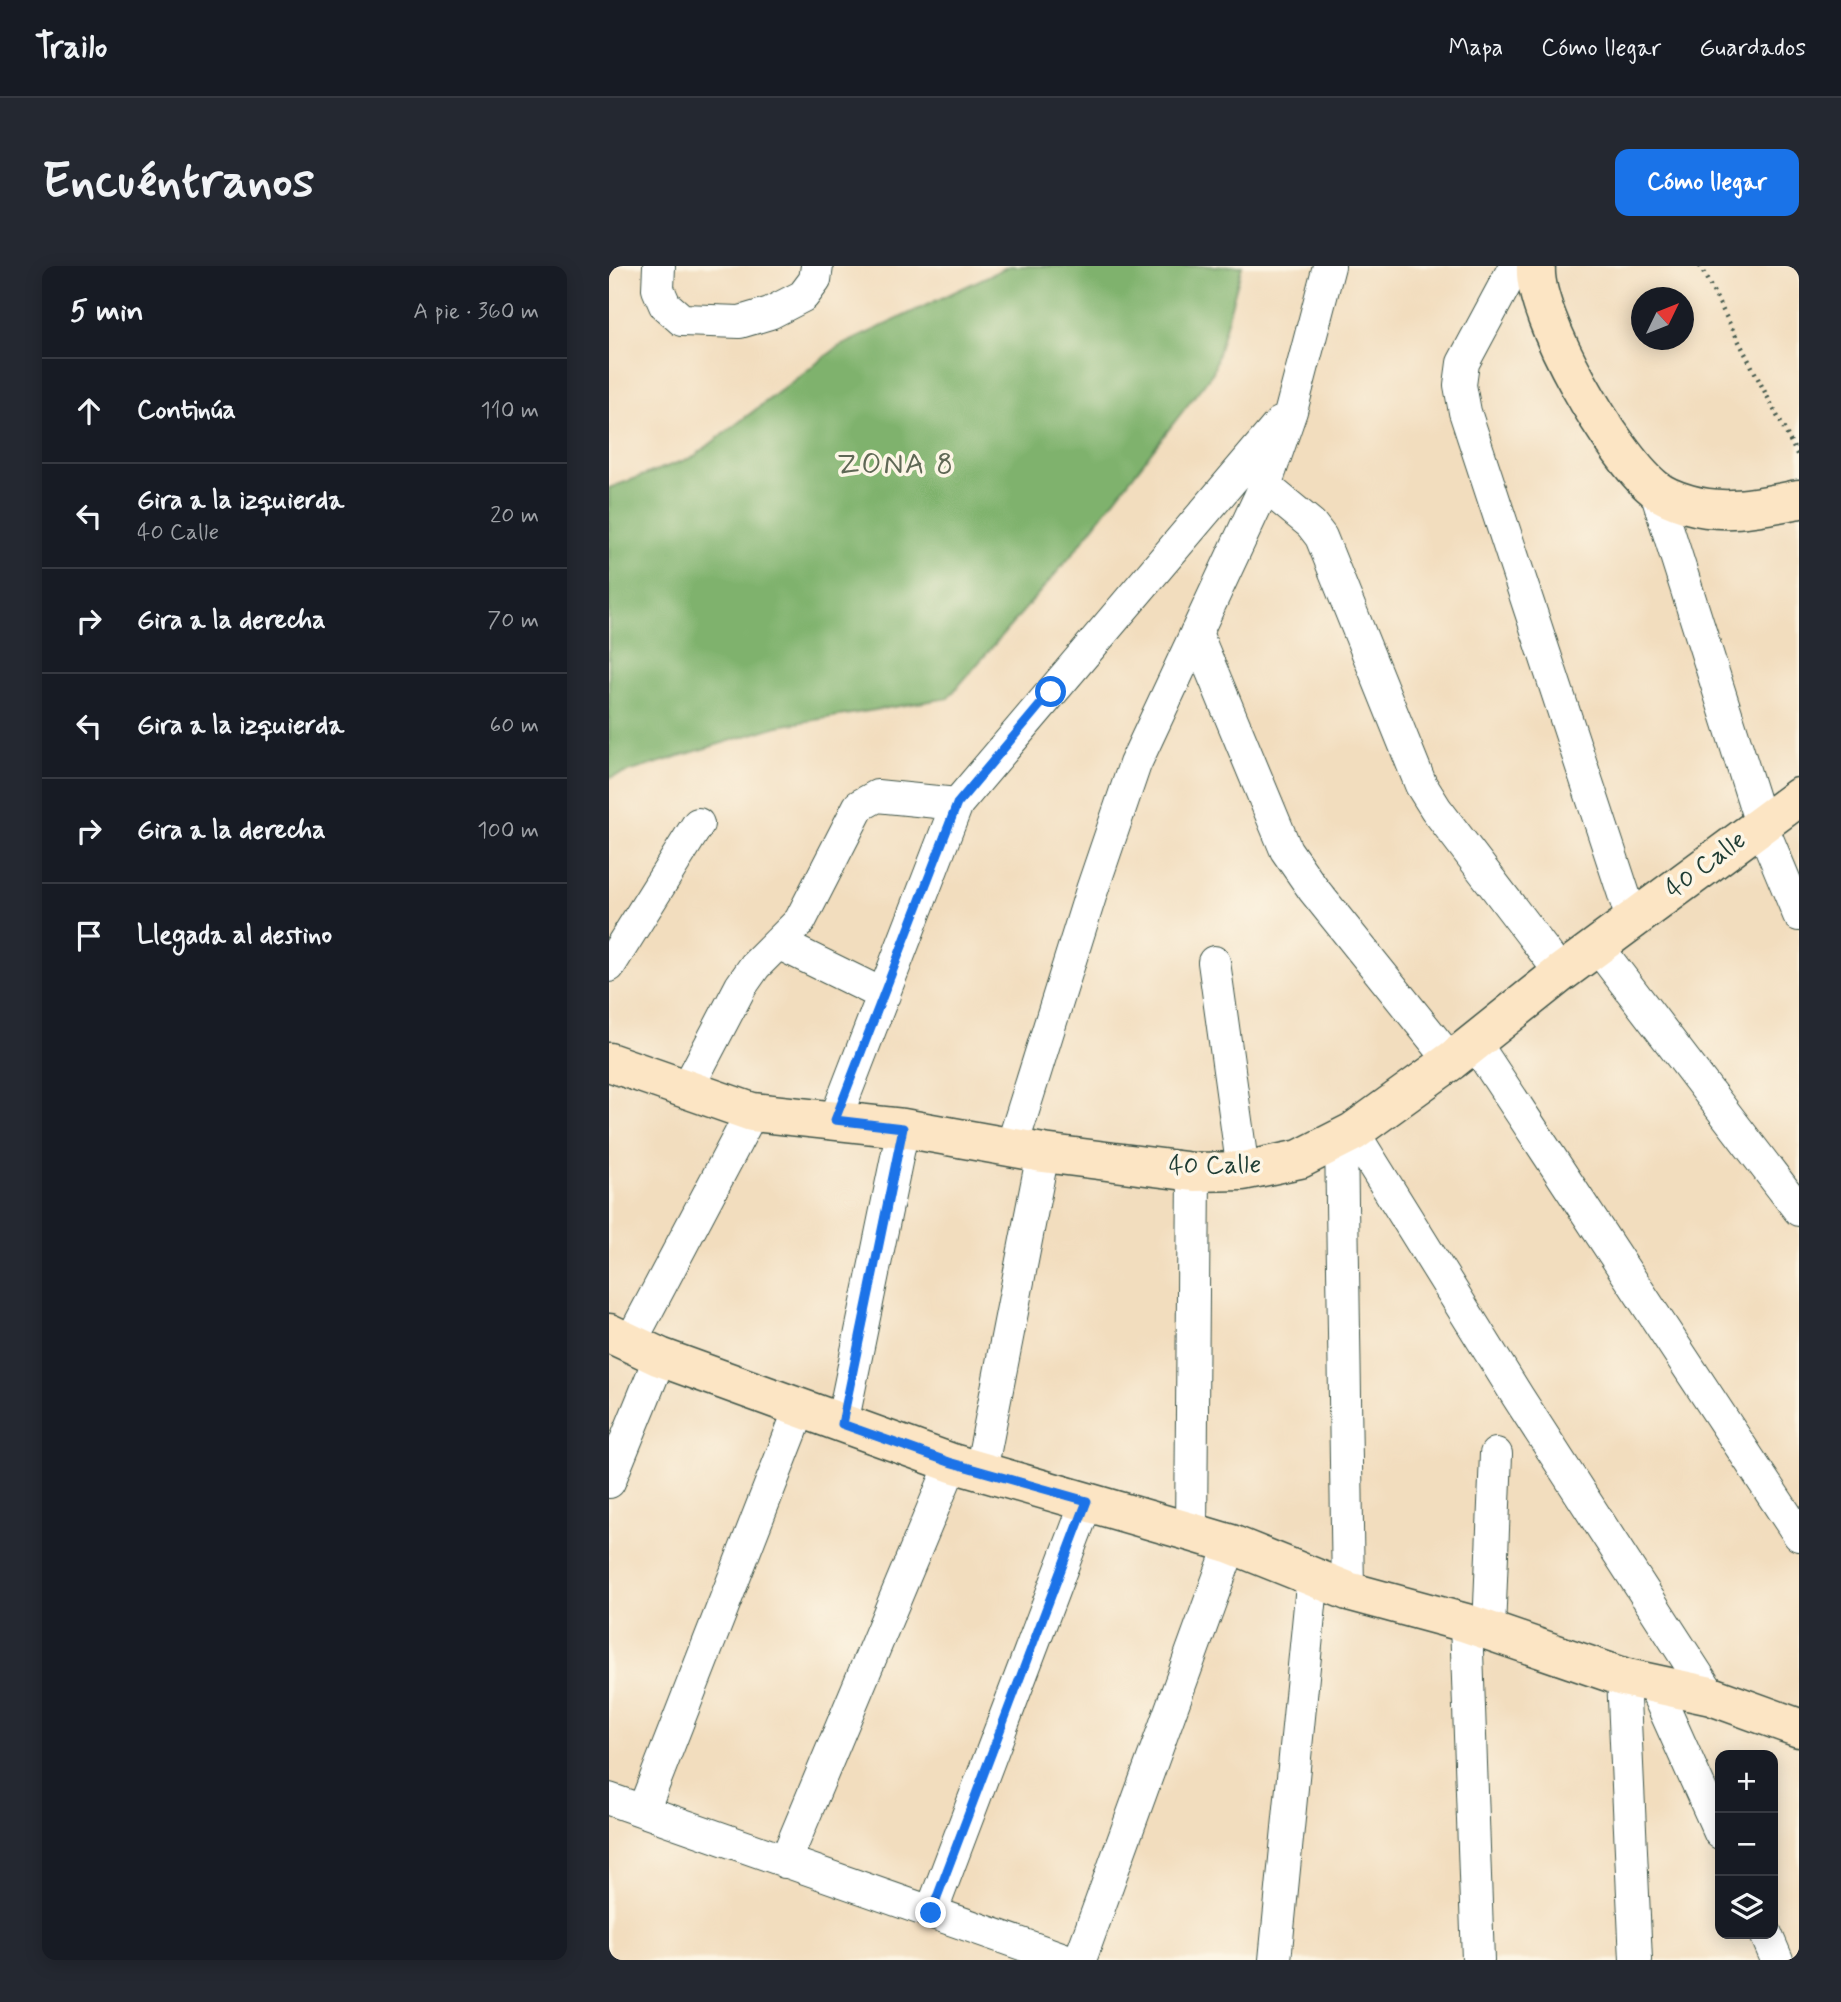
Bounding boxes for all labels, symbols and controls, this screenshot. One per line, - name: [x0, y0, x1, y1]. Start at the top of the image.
- text: Trailo: [35, 26, 107, 70]
- text: Mapa: [1448, 33, 1503, 64]
- text: Cómo llegar: [1541, 33, 1661, 64]
- text: Guardados: [1699, 33, 1806, 64]
- button: Cómo llegar: [1615, 149, 1799, 216]
- text: Encuéntranos: [42, 150, 314, 215]
- north arrow: [1631, 287, 1694, 350]
- text: 5 min: [70, 292, 144, 331]
- text: A pie · 360 m: [413, 297, 539, 327]
- icon: ahead: [70, 392, 108, 430]
- text: Continúa: [137, 394, 236, 428]
- text: 110 m: [480, 396, 539, 426]
- district label: ZONA 8: [837, 445, 955, 484]
- text: Gira a la izquierda: [137, 484, 344, 518]
- icon: left: [70, 497, 108, 535]
- text: 20 m: [490, 501, 539, 531]
- text: 40 Calle: [137, 518, 219, 548]
- icon: right: [70, 602, 108, 640]
- text: Gira a la derecha: [137, 604, 326, 638]
- text: 70 m: [487, 606, 539, 636]
- route start: [1035, 676, 1066, 707]
- icon: left: [70, 707, 108, 745]
- text: Gira a la izquierda: [137, 709, 344, 743]
- text: 60 m: [490, 711, 539, 741]
- icon: right: [70, 812, 108, 850]
- text: Gira a la derecha: [137, 814, 326, 848]
- text: 100 m: [477, 816, 539, 846]
- street label: 40 Calle: [1659, 823, 1753, 907]
- icon: arrive: [70, 917, 108, 955]
- text: Llegada al destino: [137, 919, 332, 953]
- street label: 40 Calle: [1168, 1148, 1262, 1184]
- map controls: [1715, 1750, 1778, 1939]
- button: +: [1715, 1750, 1778, 1813]
- button: −: [1715, 1813, 1778, 1876]
- button: layers: [1715, 1876, 1778, 1939]
- route end: [915, 1897, 946, 1928]

